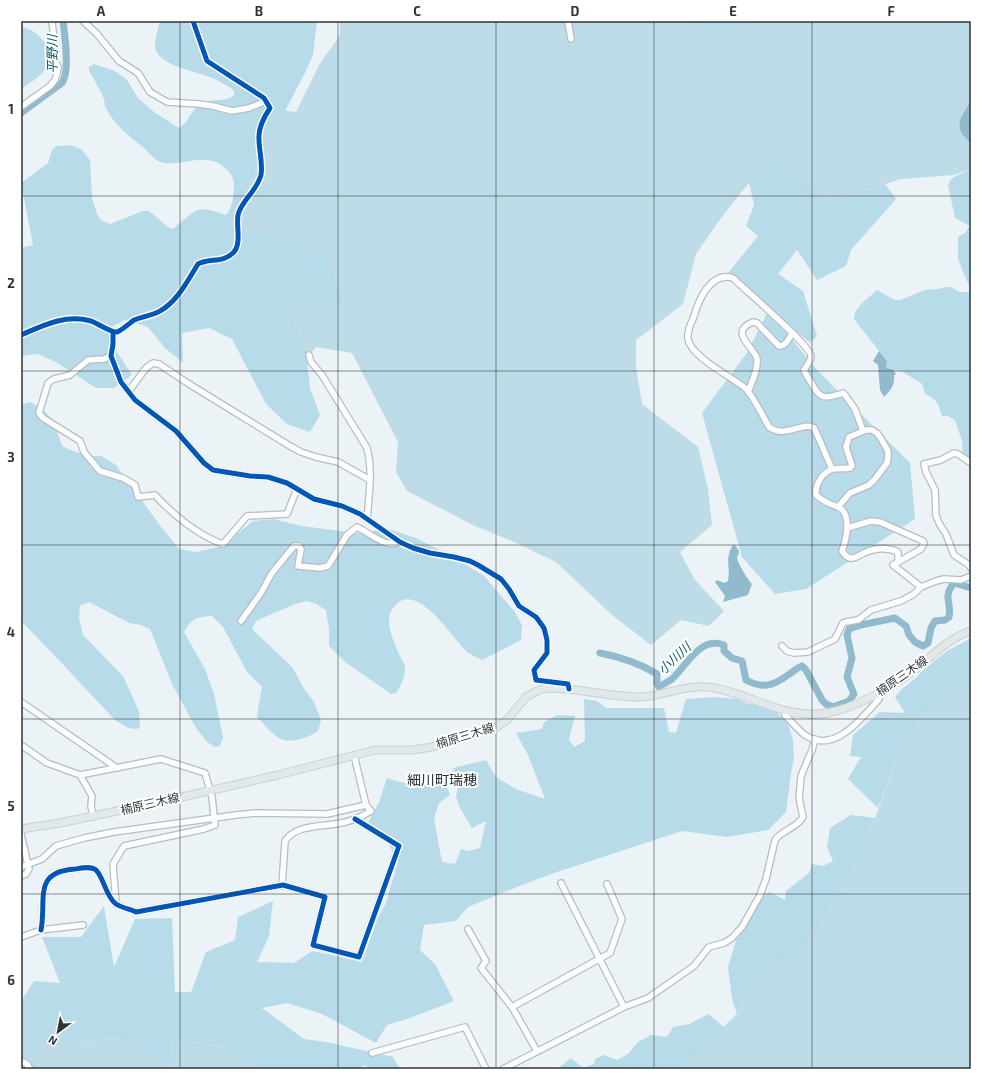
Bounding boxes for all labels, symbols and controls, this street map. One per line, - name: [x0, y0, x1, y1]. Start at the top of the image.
- text: A: [97, 3, 106, 19]
- text: B: [255, 3, 263, 19]
- text: C: [413, 3, 421, 19]
- text: D: [571, 3, 580, 19]
- text: E: [729, 3, 737, 19]
- text: F: [887, 3, 895, 19]
- water label: 平野川: [44, 32, 60, 74]
- text: 1: [8, 101, 14, 117]
- text: 2: [7, 275, 15, 291]
- text: 3: [7, 449, 15, 465]
- text: 4: [7, 624, 15, 640]
- water label: 小川川: [654, 637, 695, 677]
- street label: 楠原三木線: [873, 652, 930, 698]
- street label: 楠原三木線: [434, 720, 495, 751]
- district label: 細川町瑞穂: [407, 771, 477, 788]
- street label: 楠原三木線: [119, 789, 181, 817]
- text: 5: [7, 798, 15, 814]
- text: 6: [7, 972, 15, 988]
- north arrow: [38, 1012, 78, 1052]
- text: N: [46, 1033, 59, 1049]

